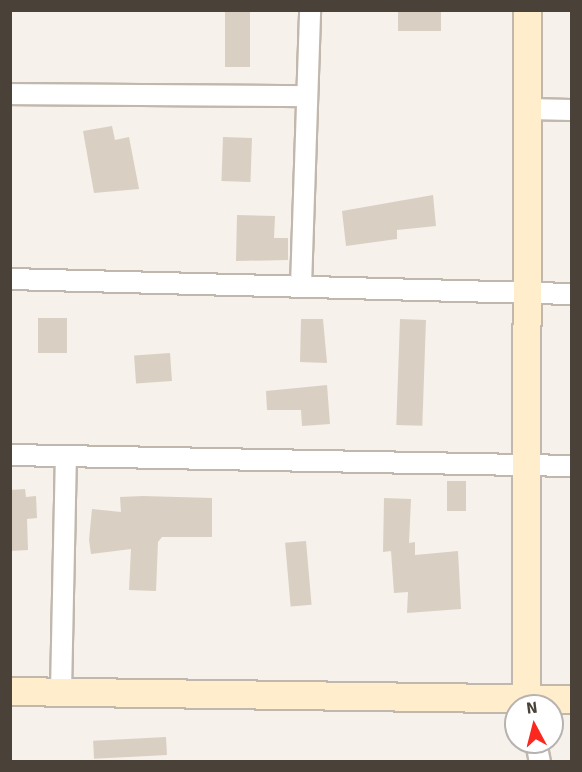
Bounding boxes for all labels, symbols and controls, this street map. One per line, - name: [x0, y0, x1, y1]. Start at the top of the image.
- north arrow: [504, 694, 564, 754]
- text: N: [525, 698, 539, 719]

